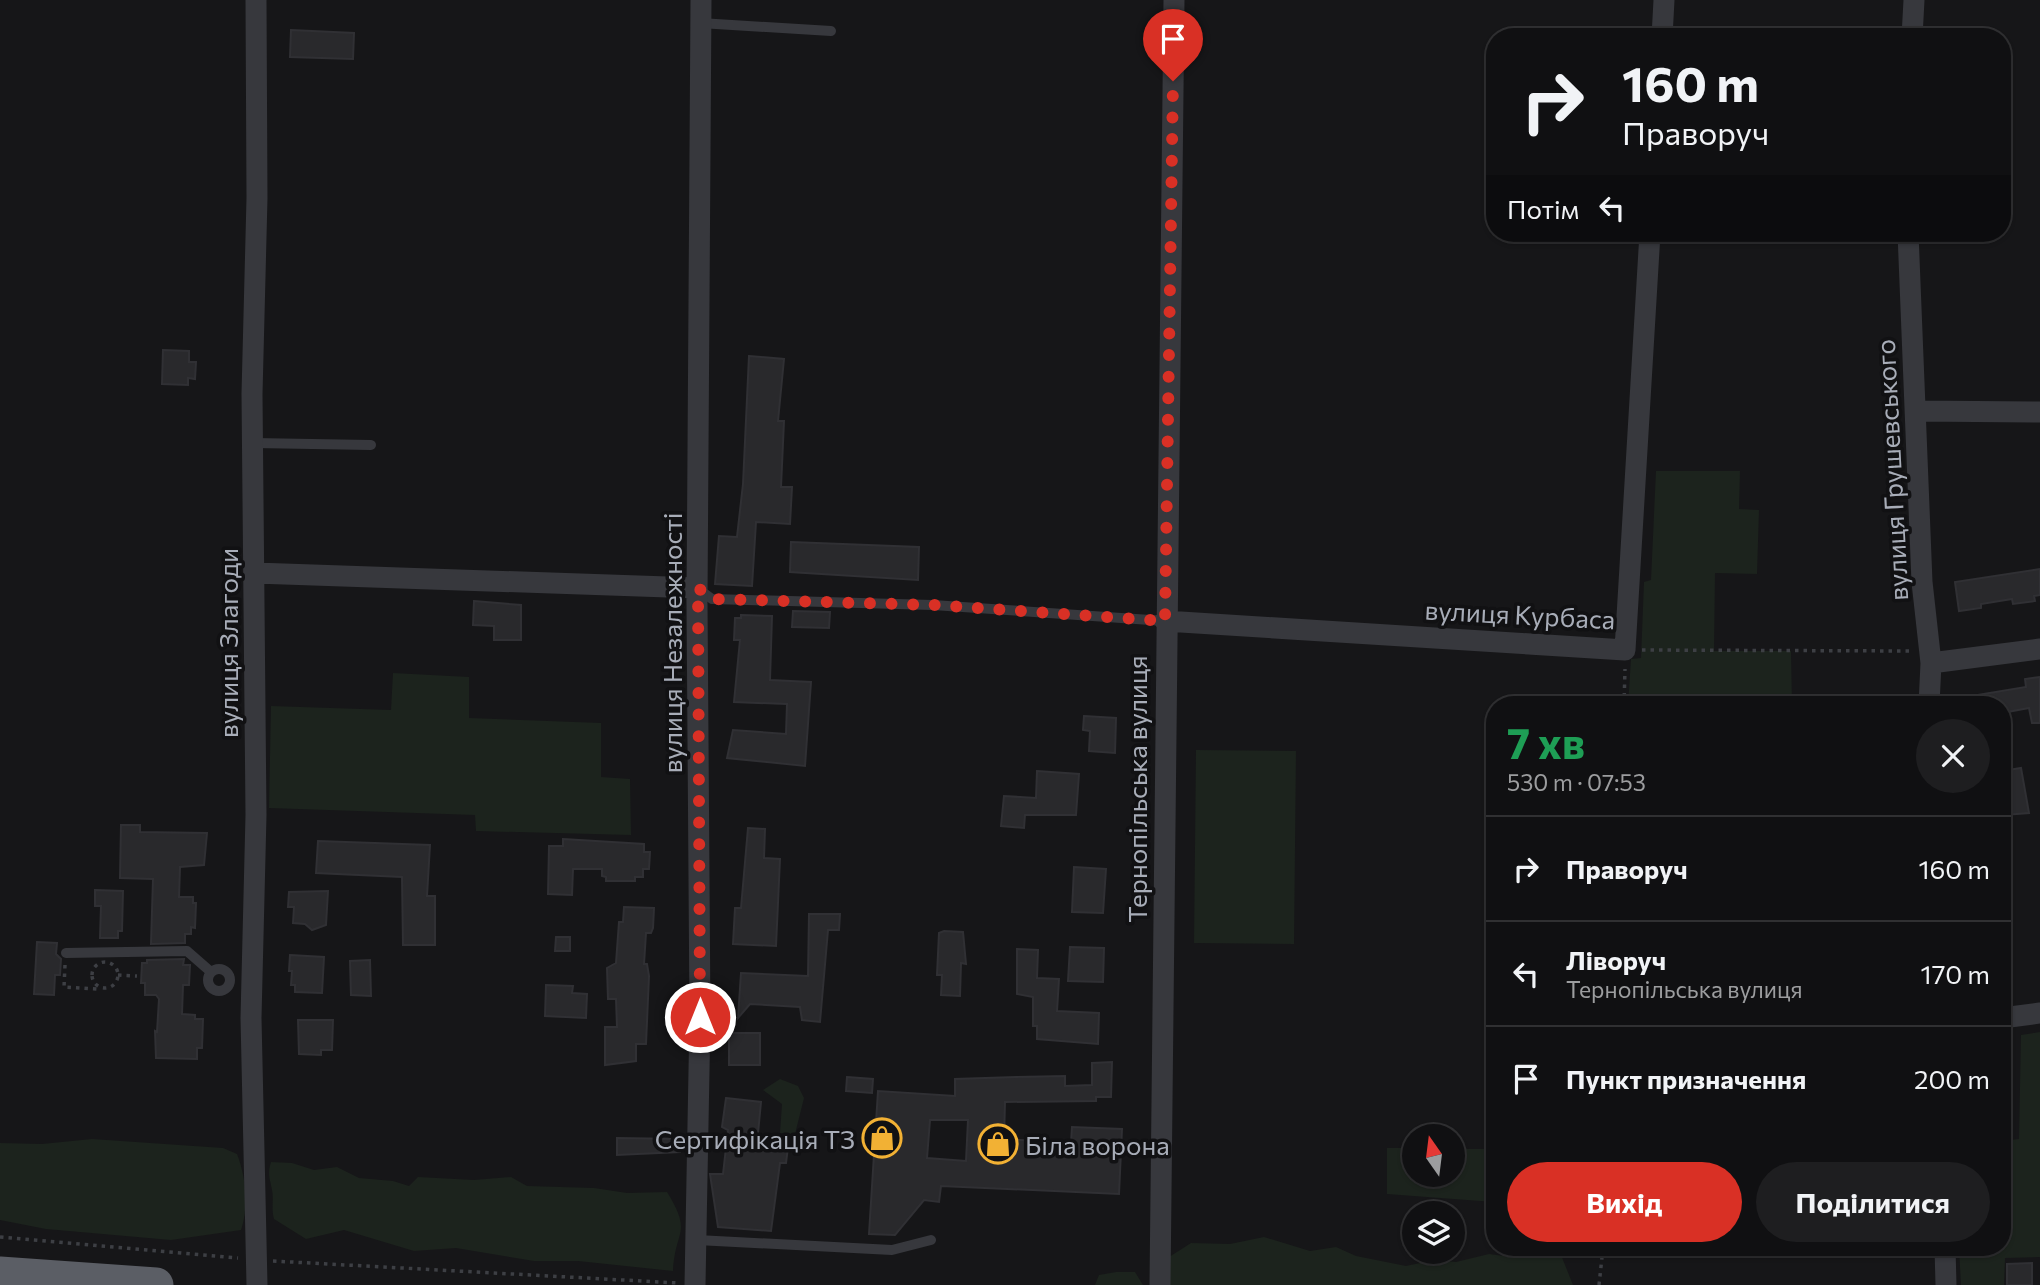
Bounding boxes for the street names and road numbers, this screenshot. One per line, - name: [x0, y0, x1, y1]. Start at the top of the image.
- street label: вулиця Грушевського: [1869, 338, 1913, 602]
- street label: вулиця Незалежності: [656, 513, 687, 773]
- street label: вулиця Злагоди: [212, 548, 243, 738]
- street label: вулиця Курбаса: [1424, 594, 1616, 634]
- street label: Тернопільська вулиця: [1121, 655, 1152, 923]

